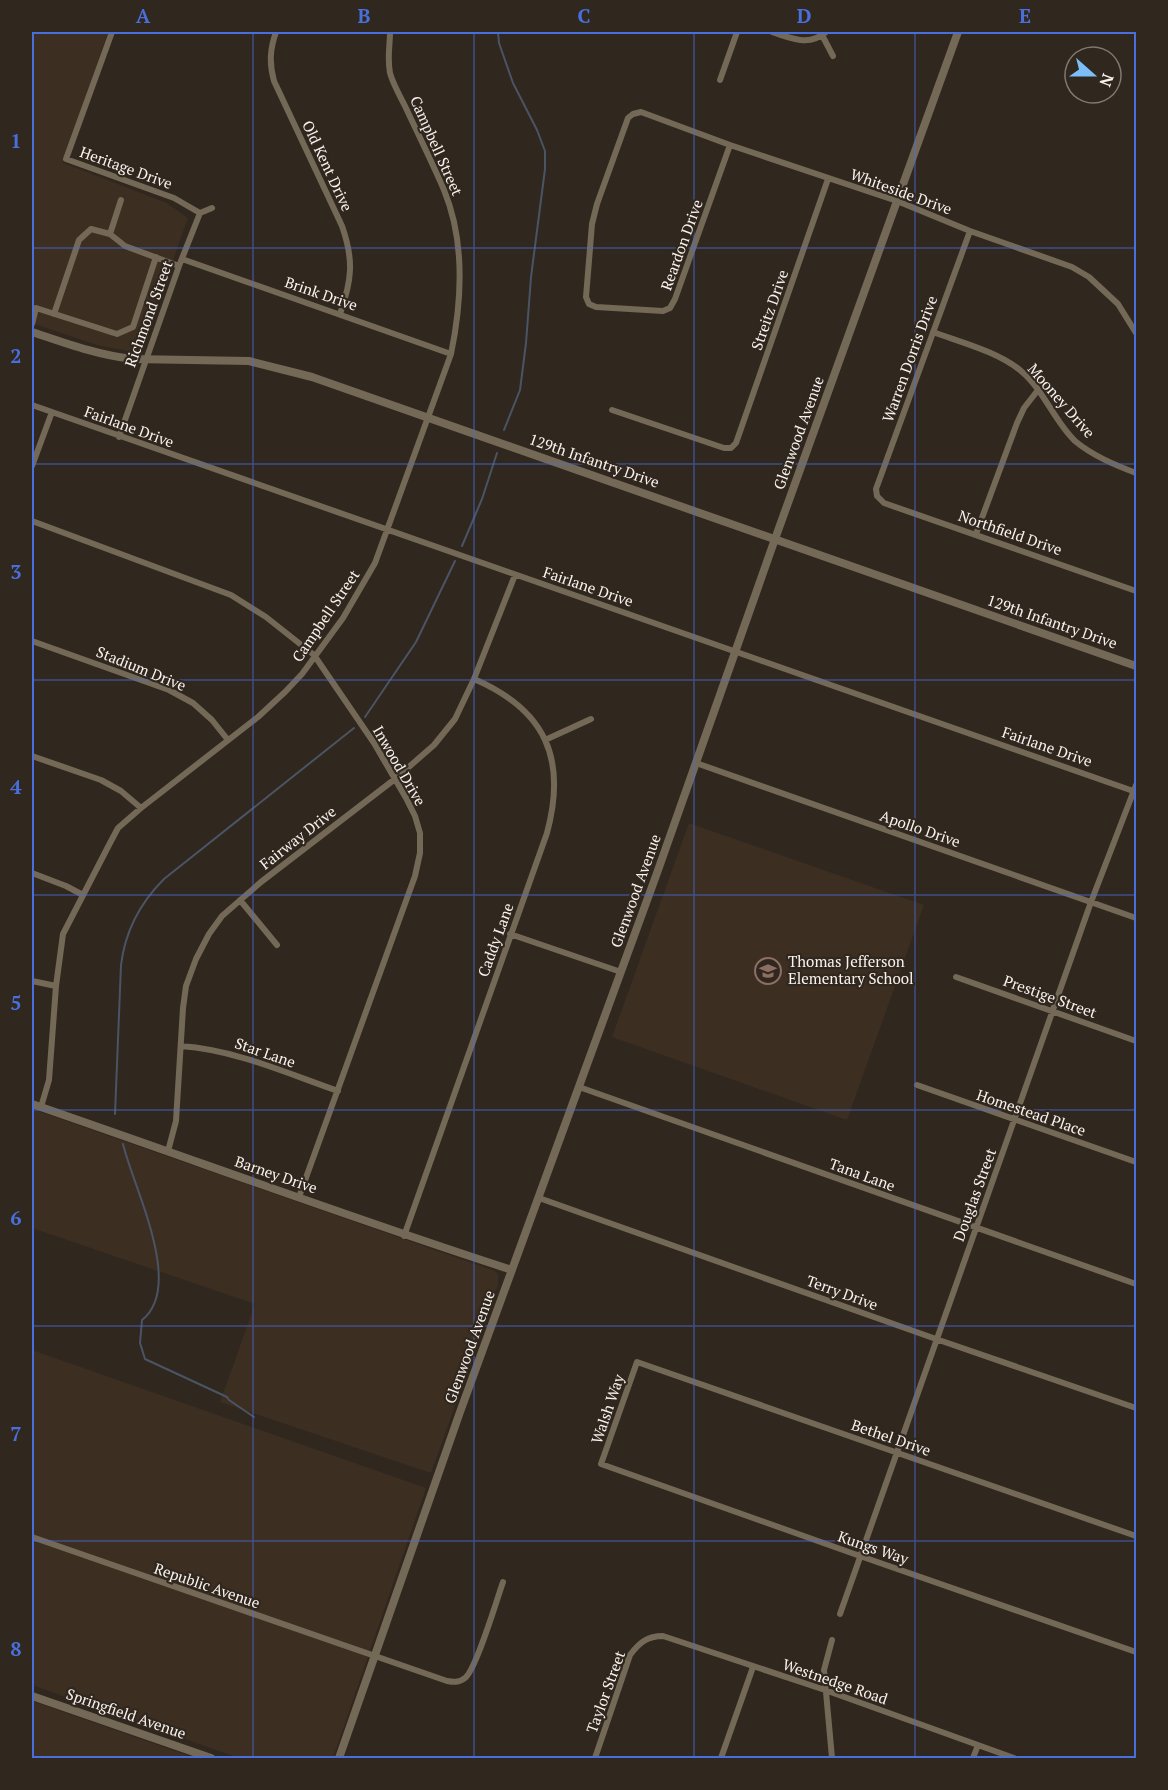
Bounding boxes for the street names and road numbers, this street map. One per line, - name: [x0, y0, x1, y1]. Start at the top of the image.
- street label: Campbell Street: [406, 93, 468, 199]
- street label: Old Kent Drive: [298, 117, 358, 214]
- street label: Heritage Drive: [77, 141, 175, 193]
- street label: Whiteside Drive: [848, 163, 955, 219]
- street label: Reardon Drive: [655, 197, 707, 293]
- street label: Richmond Street: [120, 257, 177, 370]
- street label: Streitz Drive: [746, 267, 792, 353]
- street label: Brink Drive: [282, 271, 360, 315]
- street label: Warren Dorris Drive: [877, 293, 941, 425]
- street label: Mooney Drive: [1024, 359, 1100, 442]
- street label: Glenwood Avenue: [768, 373, 828, 492]
- street label: Fairlane Drive: [82, 401, 177, 452]
- street label: 129th Infantry Drive: [527, 428, 662, 492]
- street label: Northfield Drive: [956, 505, 1065, 559]
- street label: Fairlane Drive: [541, 561, 636, 611]
- street label: Campbell Street: [287, 565, 364, 665]
- street label: 129th Infantry Drive: [985, 589, 1120, 653]
- street label: Stadium Drive: [94, 641, 189, 695]
- street label: Fairlane Drive: [1000, 721, 1095, 771]
- street label: Inwood Drive: [369, 722, 431, 809]
- street label: Fairway Drive: [255, 801, 340, 873]
- street label: Apollo Drive: [877, 805, 963, 851]
- street label: Glenwood Avenue: [605, 831, 665, 950]
- street label: Caddy Lane: [472, 900, 518, 979]
- street label: Prestige Street: [1001, 970, 1100, 1022]
- street label: Star Lane: [232, 1032, 298, 1072]
- street label: Homestead Place: [974, 1084, 1089, 1140]
- street label: Douglas Street: [948, 1145, 1000, 1244]
- street label: Barney Drive: [233, 1151, 320, 1197]
- street label: Tana Lane: [827, 1153, 898, 1195]
- street label: Terry Drive: [804, 1270, 881, 1314]
- street label: Glenwood Avenue: [439, 1287, 499, 1406]
- street label: Walsh Way: [586, 1371, 628, 1446]
- street label: Bethel Drive: [849, 1414, 934, 1460]
- street label: Kungs Way: [835, 1526, 912, 1569]
- street label: Republic Avenue: [152, 1558, 263, 1613]
- street label: Taylor Street: [581, 1647, 629, 1736]
- street label: Westnedge Road: [780, 1654, 891, 1708]
- street label: Springfield Avenue: [64, 1683, 189, 1743]

